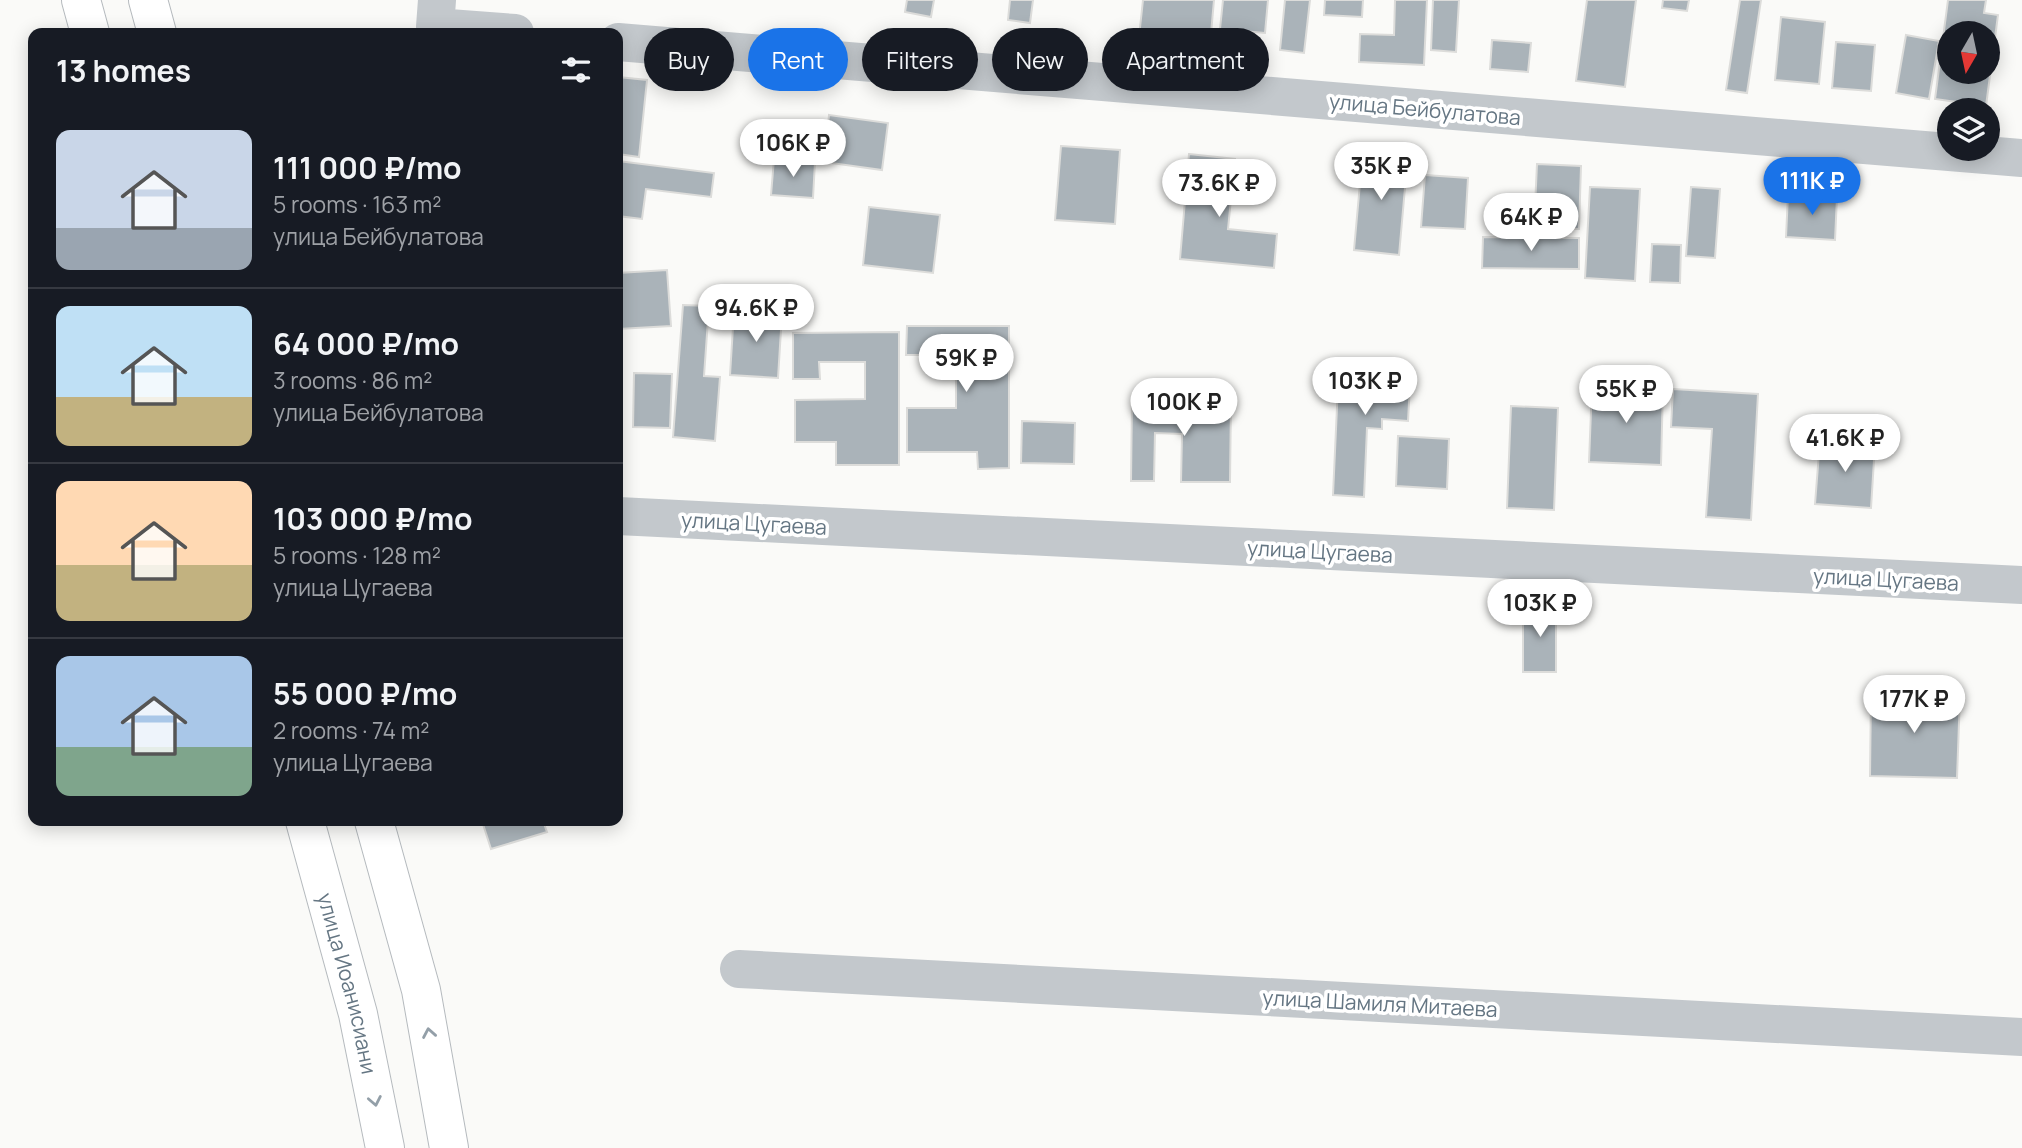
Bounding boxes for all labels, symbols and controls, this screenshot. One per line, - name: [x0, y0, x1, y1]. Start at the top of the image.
- north arrow: [1937, 21, 2000, 84]
- map controls: [1937, 21, 2000, 161]
- chip: Buy: [644, 28, 734, 91]
- chip: Rent: [748, 28, 848, 91]
- chip: Filters: [862, 28, 978, 91]
- chip: New: [992, 28, 1088, 91]
- chip: Apartment: [1102, 28, 1269, 91]
- text: 13 homes: [56, 50, 191, 91]
- icon: filters: [557, 51, 595, 89]
- street label: улица Бейбулатова: [1328, 87, 1522, 131]
- button: layers: [1937, 98, 2000, 161]
- pin: 106K ₽: [736, 120, 850, 179]
- text: 106K ₽: [756, 126, 830, 158]
- pin: 35K ₽: [1332, 142, 1430, 202]
- text: 111 000 ₽/mo: [273, 147, 462, 188]
- text: 35K ₽: [1350, 149, 1412, 181]
- icon: home: [112, 158, 196, 242]
- pin: 111K ₽: [1755, 158, 1869, 217]
- pin: 73.6K ₽: [1154, 160, 1284, 219]
- text: 111K ₽: [1780, 164, 1845, 196]
- text: 73.6K ₽: [1178, 166, 1260, 198]
- text: 5 rooms · 163 m²: [273, 188, 441, 220]
- pin: 64K ₽: [1482, 194, 1580, 253]
- text: 64K ₽: [1499, 200, 1563, 232]
- text: улица Бейбулатова: [273, 220, 484, 252]
- pin: 94.6K ₽: [691, 284, 821, 344]
- text: 94.6K ₽: [714, 291, 798, 323]
- text: 64 000 ₽/mo: [273, 323, 459, 364]
- icon: home: [112, 334, 196, 418]
- pin: 59K ₽: [917, 334, 1015, 394]
- text: 59K ₽: [935, 341, 997, 373]
- pin: 103K ₽: [1308, 358, 1422, 417]
- text: 3 rooms · 86 m²: [273, 364, 433, 396]
- text: 103K ₽: [1328, 364, 1402, 396]
- pin: 55K ₽: [1577, 366, 1675, 425]
- text: 55K ₽: [1595, 372, 1657, 404]
- pin: 100K ₽: [1127, 378, 1241, 438]
- text: 100K ₽: [1146, 385, 1222, 417]
- text: улица Бейбулатова: [273, 396, 484, 428]
- pin: 41.6K ₽: [1780, 414, 1910, 474]
- text: 41.6K ₽: [1805, 421, 1885, 453]
- text: 103 000 ₽/mo: [273, 498, 472, 539]
- street label: улица Цугаева: [680, 505, 828, 541]
- icon: home: [112, 509, 196, 593]
- street label: улица Цугаева: [1246, 533, 1394, 569]
- text: 5 rooms · 128 m²: [273, 539, 441, 571]
- street label: улица Цугаева: [1812, 561, 1960, 597]
- text: улица Цугаева: [273, 571, 433, 603]
- pin: 103K ₽: [1483, 580, 1597, 639]
- text: 103K ₽: [1503, 586, 1577, 618]
- text: 55 000 ₽/mo: [273, 673, 457, 714]
- pin: 177K ₽: [1857, 676, 1971, 735]
- text: 177K ₽: [1879, 682, 1949, 714]
- icon: home: [112, 684, 196, 768]
- text: 2 rooms · 74 m²: [273, 714, 429, 746]
- text: улица Цугаева: [273, 746, 433, 778]
- street label: улица Иоанисиани: [311, 890, 384, 1076]
- street label: улица Шамиля Митаева: [1262, 983, 1498, 1023]
- one-way arrow: [422, 1027, 437, 1039]
- one-way arrow: [367, 1095, 382, 1107]

